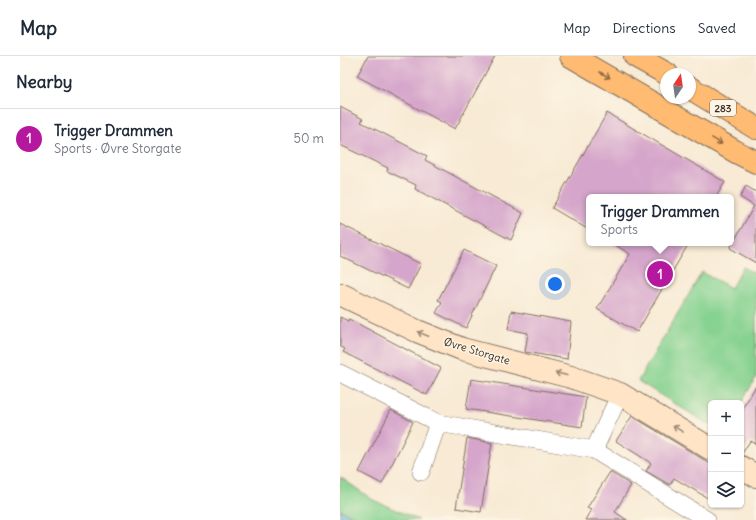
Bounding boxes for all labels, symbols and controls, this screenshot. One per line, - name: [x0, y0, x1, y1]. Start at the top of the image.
- text: Map: [20, 16, 57, 40]
- text: Map: [563, 19, 590, 37]
- text: Directions: [612, 19, 676, 37]
- text: Saved: [698, 19, 736, 37]
- north arrow: [660, 68, 696, 104]
- text: Nearby: [16, 71, 72, 93]
- one-way arrow: [599, 72, 611, 80]
- road number: 283: [710, 100, 736, 116]
- text: Trigger Drammen: [54, 121, 173, 140]
- text: 1: [26, 130, 32, 147]
- text: 50 m: [293, 130, 324, 147]
- one-way arrow: [711, 138, 723, 146]
- text: Sports · Øvre Storgate: [54, 140, 182, 157]
- popup: [586, 194, 734, 246]
- text: Trigger Drammen: [600, 202, 720, 221]
- text: Sports: [600, 221, 638, 238]
- pin: 1: [647, 259, 673, 289]
- your location: [545, 274, 565, 294]
- one-way arrow: [417, 329, 429, 337]
- street label: Øvre Storgate: [442, 334, 512, 368]
- one-way arrow: [554, 370, 567, 377]
- map controls: [708, 400, 744, 508]
- button: +: [708, 400, 744, 436]
- one-way arrow: [673, 425, 684, 433]
- button: −: [708, 436, 744, 472]
- button: layers: [708, 472, 744, 508]

